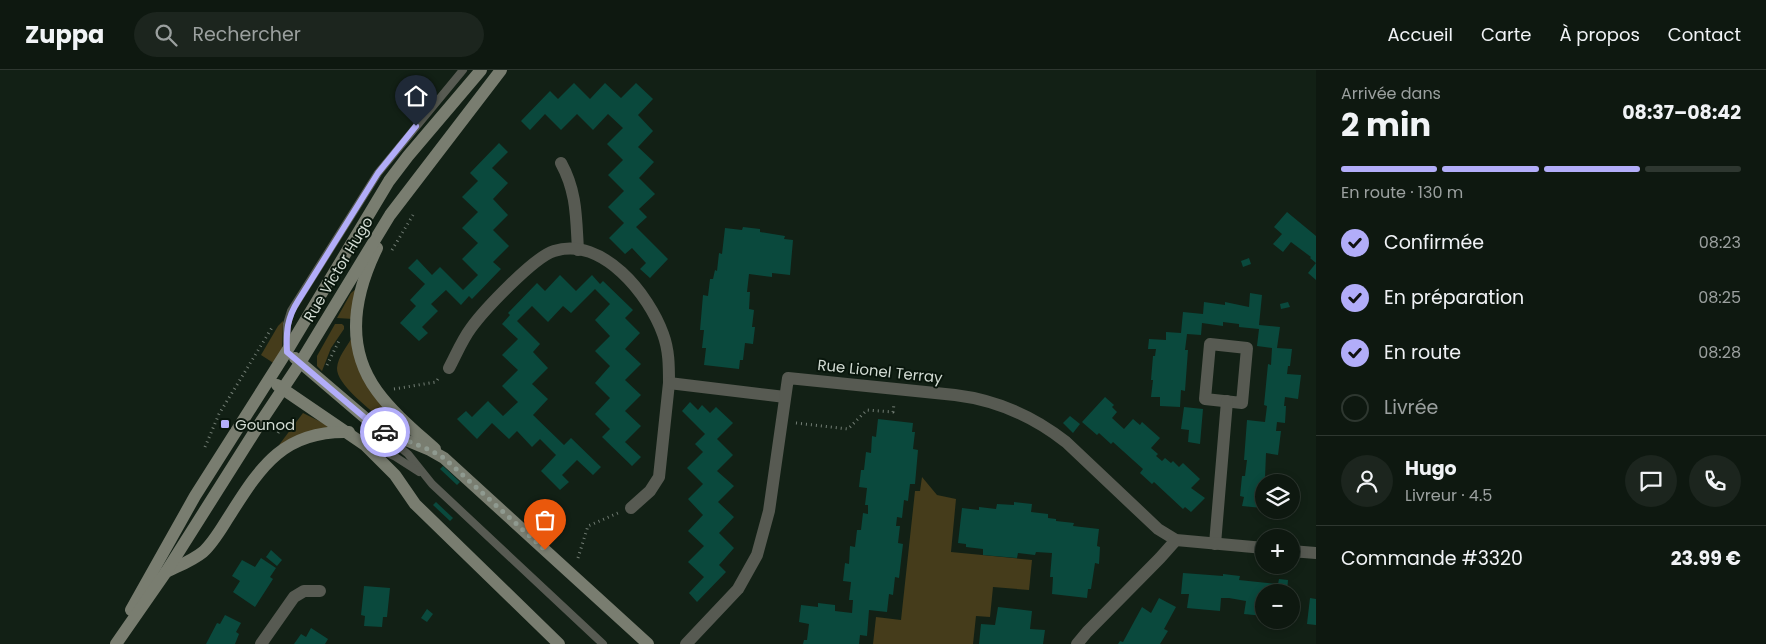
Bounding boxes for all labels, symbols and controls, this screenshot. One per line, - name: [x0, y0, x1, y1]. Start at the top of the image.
- search box: [134, 12, 484, 57]
- text: Zuppa: [25, 18, 104, 51]
- icon: search: [152, 21, 180, 49]
- text: Rechercher: [192, 21, 301, 48]
- text: Accueil: [1387, 22, 1453, 47]
- text: Carte: [1481, 22, 1531, 47]
- text: À propos: [1559, 22, 1640, 47]
- text: Contact: [1668, 22, 1741, 47]
- pin: [395, 75, 437, 126]
- icon: home: [402, 82, 430, 110]
- text: Arrivée dans: [1341, 82, 1441, 105]
- text: 08:37–08:42: [1622, 99, 1741, 126]
- text: 2 min: [1341, 102, 1431, 147]
- text: En route · 130 m: [1341, 181, 1463, 204]
- street label: Rue Victor Hugo: [298, 212, 378, 326]
- icon: check: [1341, 229, 1369, 257]
- text: Confirmée: [1384, 229, 1484, 256]
- text: 08:23: [1699, 231, 1741, 254]
- icon: check: [1341, 284, 1369, 312]
- text: En préparation: [1384, 284, 1524, 311]
- text: 08:25: [1698, 286, 1741, 309]
- icon: check: [1341, 339, 1369, 367]
- text: En route: [1384, 339, 1461, 366]
- text: 08:28: [1698, 341, 1741, 364]
- street label: Rue Lionel Terray: [816, 354, 944, 388]
- text: Livrée: [1384, 394, 1438, 421]
- courier: [360, 407, 410, 457]
- place label: Gounod: [235, 414, 295, 435]
- marker: Gounod: [219, 418, 231, 430]
- icon: car: [371, 418, 399, 446]
- button: person: [1341, 455, 1393, 507]
- text: Hugo: [1405, 455, 1457, 482]
- button: chat: [1625, 455, 1677, 507]
- button: phone: [1689, 455, 1741, 507]
- map controls: [1255, 474, 1300, 629]
- button: layers: [1255, 474, 1300, 519]
- text: Livreur · 4.5: [1405, 484, 1492, 507]
- pin: [524, 499, 566, 550]
- icon: bag: [531, 506, 559, 534]
- button: +: [1255, 529, 1300, 574]
- text: Commande #3320: [1341, 545, 1523, 572]
- text: 23.99 €: [1671, 545, 1741, 572]
- button: −: [1255, 584, 1300, 629]

